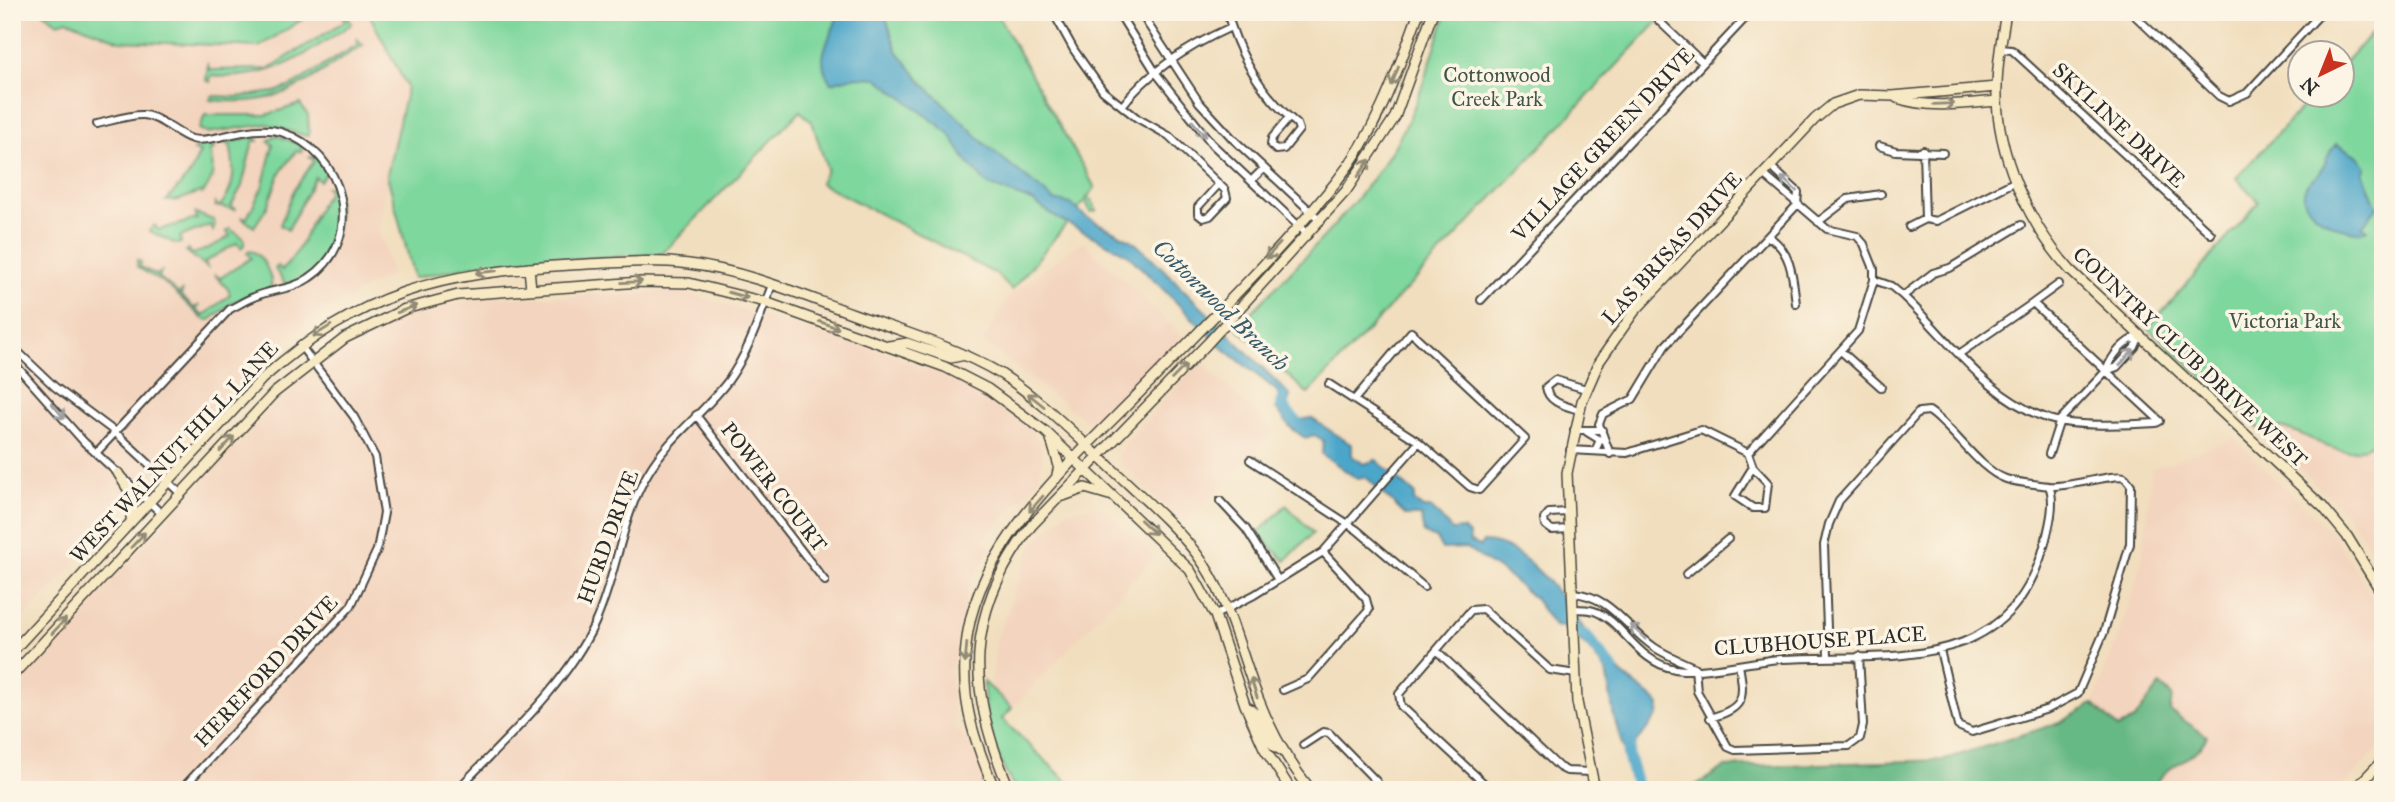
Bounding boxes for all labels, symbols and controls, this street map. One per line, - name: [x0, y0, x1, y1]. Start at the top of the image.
- north arrow: [2286, 38, 2356, 108]
- street label: VILLAGE GREEN DRIVE: [1505, 41, 1700, 247]
- street label: SKYLINE DRIVE: [2047, 57, 2191, 193]
- park label: Cottonwood Creek Park: [1443, 62, 1551, 112]
- one-way arrow: [1388, 65, 1401, 87]
- text: N: [2296, 72, 2323, 100]
- one-way arrow: [1932, 98, 1955, 111]
- one-way arrow: [1191, 119, 1207, 137]
- one-way arrow: [1357, 159, 1371, 178]
- street label: LAS BRISAS DRIVE: [1596, 166, 1748, 330]
- one-way arrow: [1780, 176, 1798, 192]
- water label: Cottonwood Branch: [1147, 233, 1295, 377]
- street label: COUNTRY CLUB DRIVE WEST: [2067, 241, 2313, 473]
- one-way arrow: [1265, 242, 1282, 259]
- one-way arrow: [475, 265, 498, 278]
- one-way arrow: [620, 276, 643, 289]
- one-way arrow: [727, 289, 749, 302]
- one-way arrow: [395, 302, 417, 314]
- park label: Victoria Park: [2228, 308, 2341, 334]
- one-way arrow: [818, 320, 840, 332]
- one-way arrow: [313, 325, 333, 339]
- street label: WEST WALNUT HILL LANE: [64, 336, 284, 568]
- one-way arrow: [2118, 349, 2135, 366]
- one-way arrow: [1171, 363, 1188, 380]
- one-way arrow: [1028, 393, 1046, 408]
- one-way arrow: [51, 402, 66, 420]
- street label: POWER COURT: [715, 417, 833, 557]
- one-way arrow: [218, 436, 235, 453]
- street label: HURD DRIVE: [572, 467, 644, 607]
- one-way arrow: [1028, 495, 1044, 513]
- one-way arrow: [1139, 518, 1156, 535]
- one-way arrow: [130, 532, 147, 549]
- street label: HEREFORD DRIVE: [189, 590, 343, 752]
- one-way arrow: [50, 618, 67, 635]
- street label: CLUBHOUSE PLACE: [1713, 621, 1927, 661]
- one-way arrow: [1630, 624, 1647, 641]
- one-way arrow: [959, 641, 972, 664]
- one-way arrow: [1247, 677, 1259, 699]

